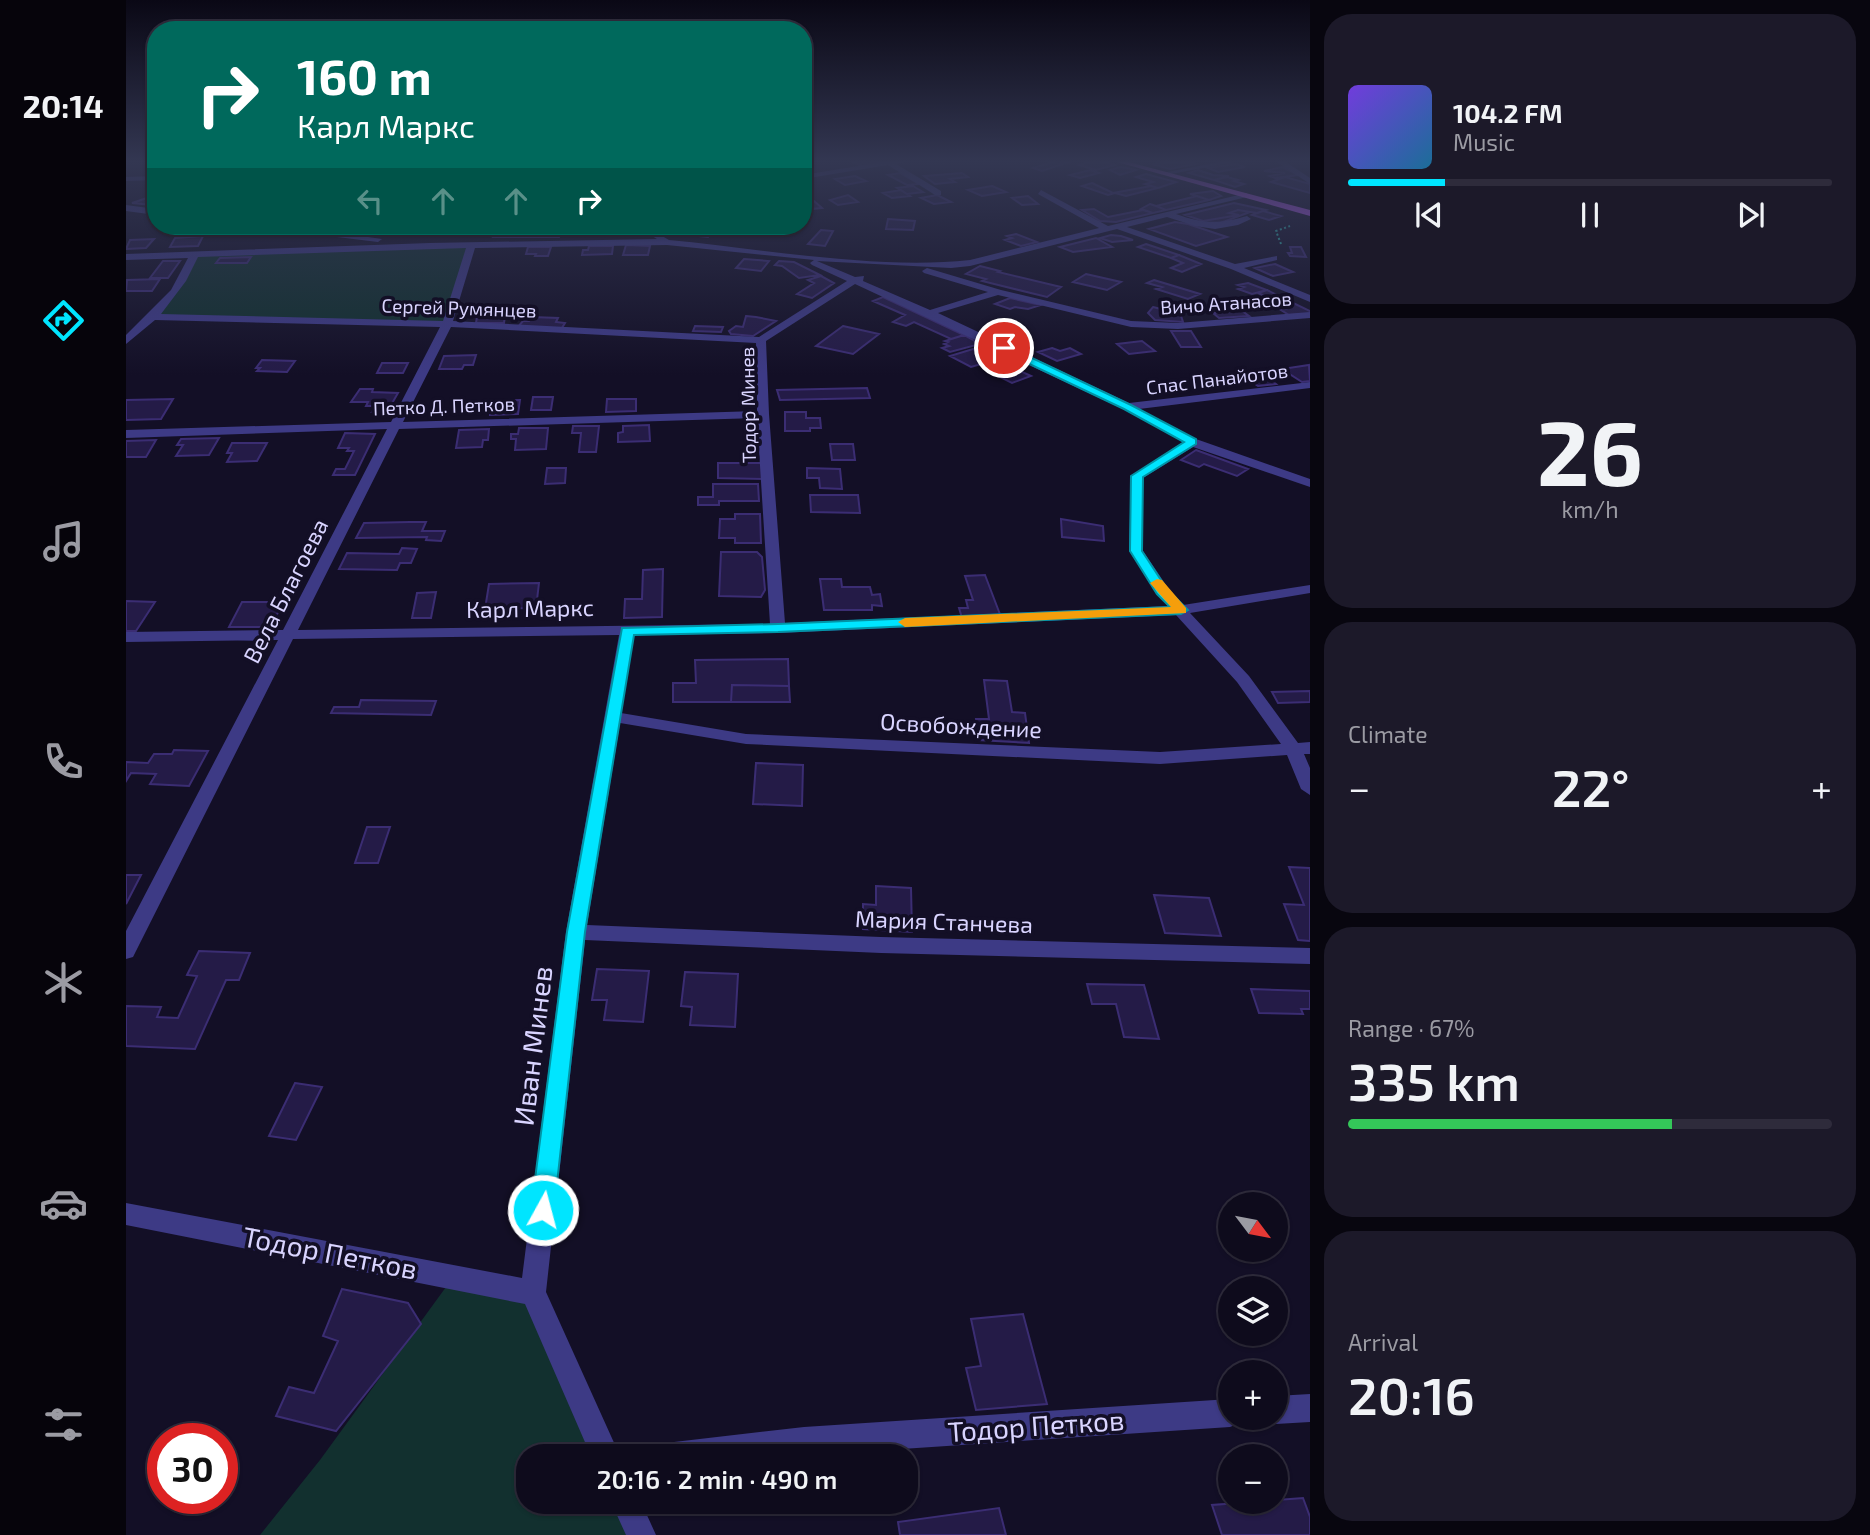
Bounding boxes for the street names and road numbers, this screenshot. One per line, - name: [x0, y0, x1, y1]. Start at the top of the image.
- street label: Вичо Атанасов: [1159, 286, 1293, 319]
- street label: Сергей Румянцев: [381, 293, 537, 323]
- street label: Тодор Минев: [735, 347, 760, 463]
- street label: Спас Панайотов: [1145, 358, 1289, 399]
- street label: Петко Д. Петков: [372, 392, 515, 419]
- street label: Вела Благоева: [237, 514, 334, 667]
- street label: Карл Маркс: [466, 593, 594, 623]
- street label: Освобождение: [879, 707, 1043, 743]
- street label: Мария Станчева: [855, 904, 1033, 938]
- street label: Иван Минев: [505, 964, 559, 1128]
- street label: Тодор Петков: [240, 1218, 420, 1286]
- street label: Тодор Петков: [946, 1402, 1125, 1448]

